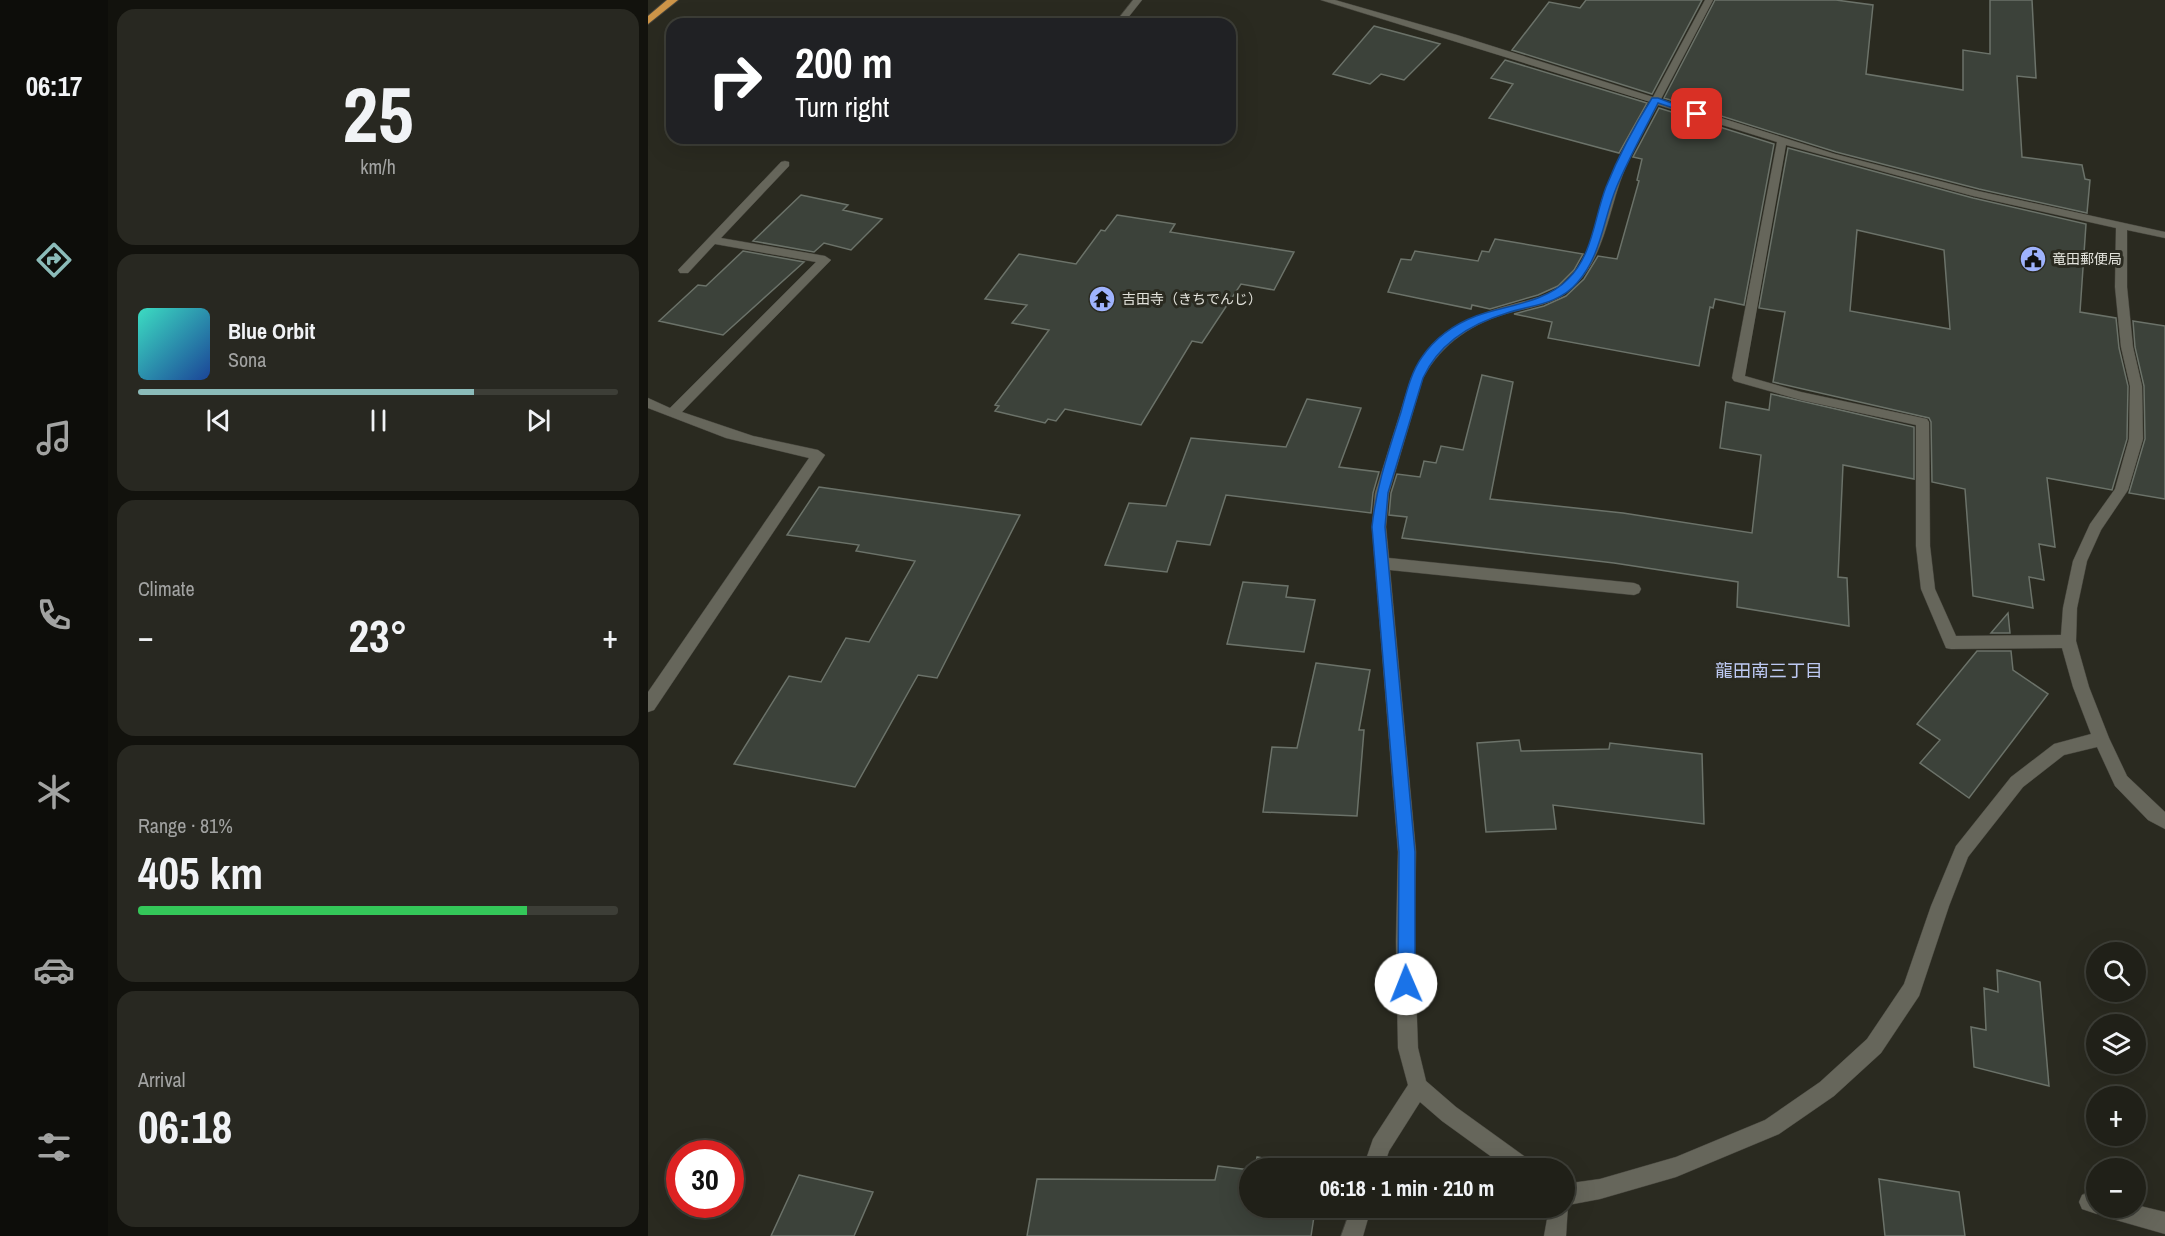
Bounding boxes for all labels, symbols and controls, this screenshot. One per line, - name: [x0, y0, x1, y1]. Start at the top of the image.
- text: 200 m: [795, 35, 893, 91]
- icon: right: [696, 42, 774, 120]
- text: 25: [342, 61, 414, 166]
- text: 06:17: [26, 68, 82, 104]
- pin: [1671, 88, 1722, 139]
- text: Turn right: [795, 89, 889, 125]
- icon: arrive: [1680, 97, 1713, 130]
- text: km/h: [360, 153, 396, 180]
- icon: directions: [33, 239, 75, 281]
- public building icon: 竜田郵便局: [2018, 244, 2048, 274]
- place label: 竜田郵便局: [2052, 250, 2122, 268]
- temple icon: 吉田寺（きちでんじ）: [1087, 284, 1117, 314]
- place label: 吉田寺（きちでんじ）: [1122, 290, 1262, 308]
- text: Blue Orbit: [228, 316, 315, 346]
- text: Sona: [228, 346, 266, 373]
- icon: previous: [202, 404, 235, 437]
- icon: pause: [362, 404, 395, 437]
- icon: next: [522, 404, 555, 437]
- icon: music: [33, 417, 75, 459]
- text: Climate: [138, 575, 195, 602]
- icon: phone: [33, 594, 75, 636]
- text: 23°: [348, 605, 408, 666]
- text: −: [138, 614, 154, 658]
- text: +: [602, 614, 618, 658]
- district label: 龍田南三丁目: [1715, 658, 1823, 683]
- icon: climate: [33, 771, 75, 813]
- text: Range · 81%: [138, 812, 233, 839]
- text: 405 km: [138, 842, 263, 903]
- map controls: [2086, 942, 2146, 1218]
- button: search: [2086, 942, 2146, 1002]
- icon: car: [33, 949, 75, 991]
- position arrow: [1374, 952, 1438, 1016]
- button: layers: [2086, 1014, 2146, 1074]
- text: Arrival: [138, 1066, 185, 1093]
- button: +: [2086, 1086, 2146, 1146]
- text: 06:18: [138, 1096, 232, 1157]
- icon: filters: [33, 1126, 75, 1168]
- speed limit sign: 30: [666, 1140, 744, 1218]
- button: −: [2086, 1158, 2146, 1218]
- text: 06:18 · 1 min · 210 m: [1320, 1173, 1494, 1203]

